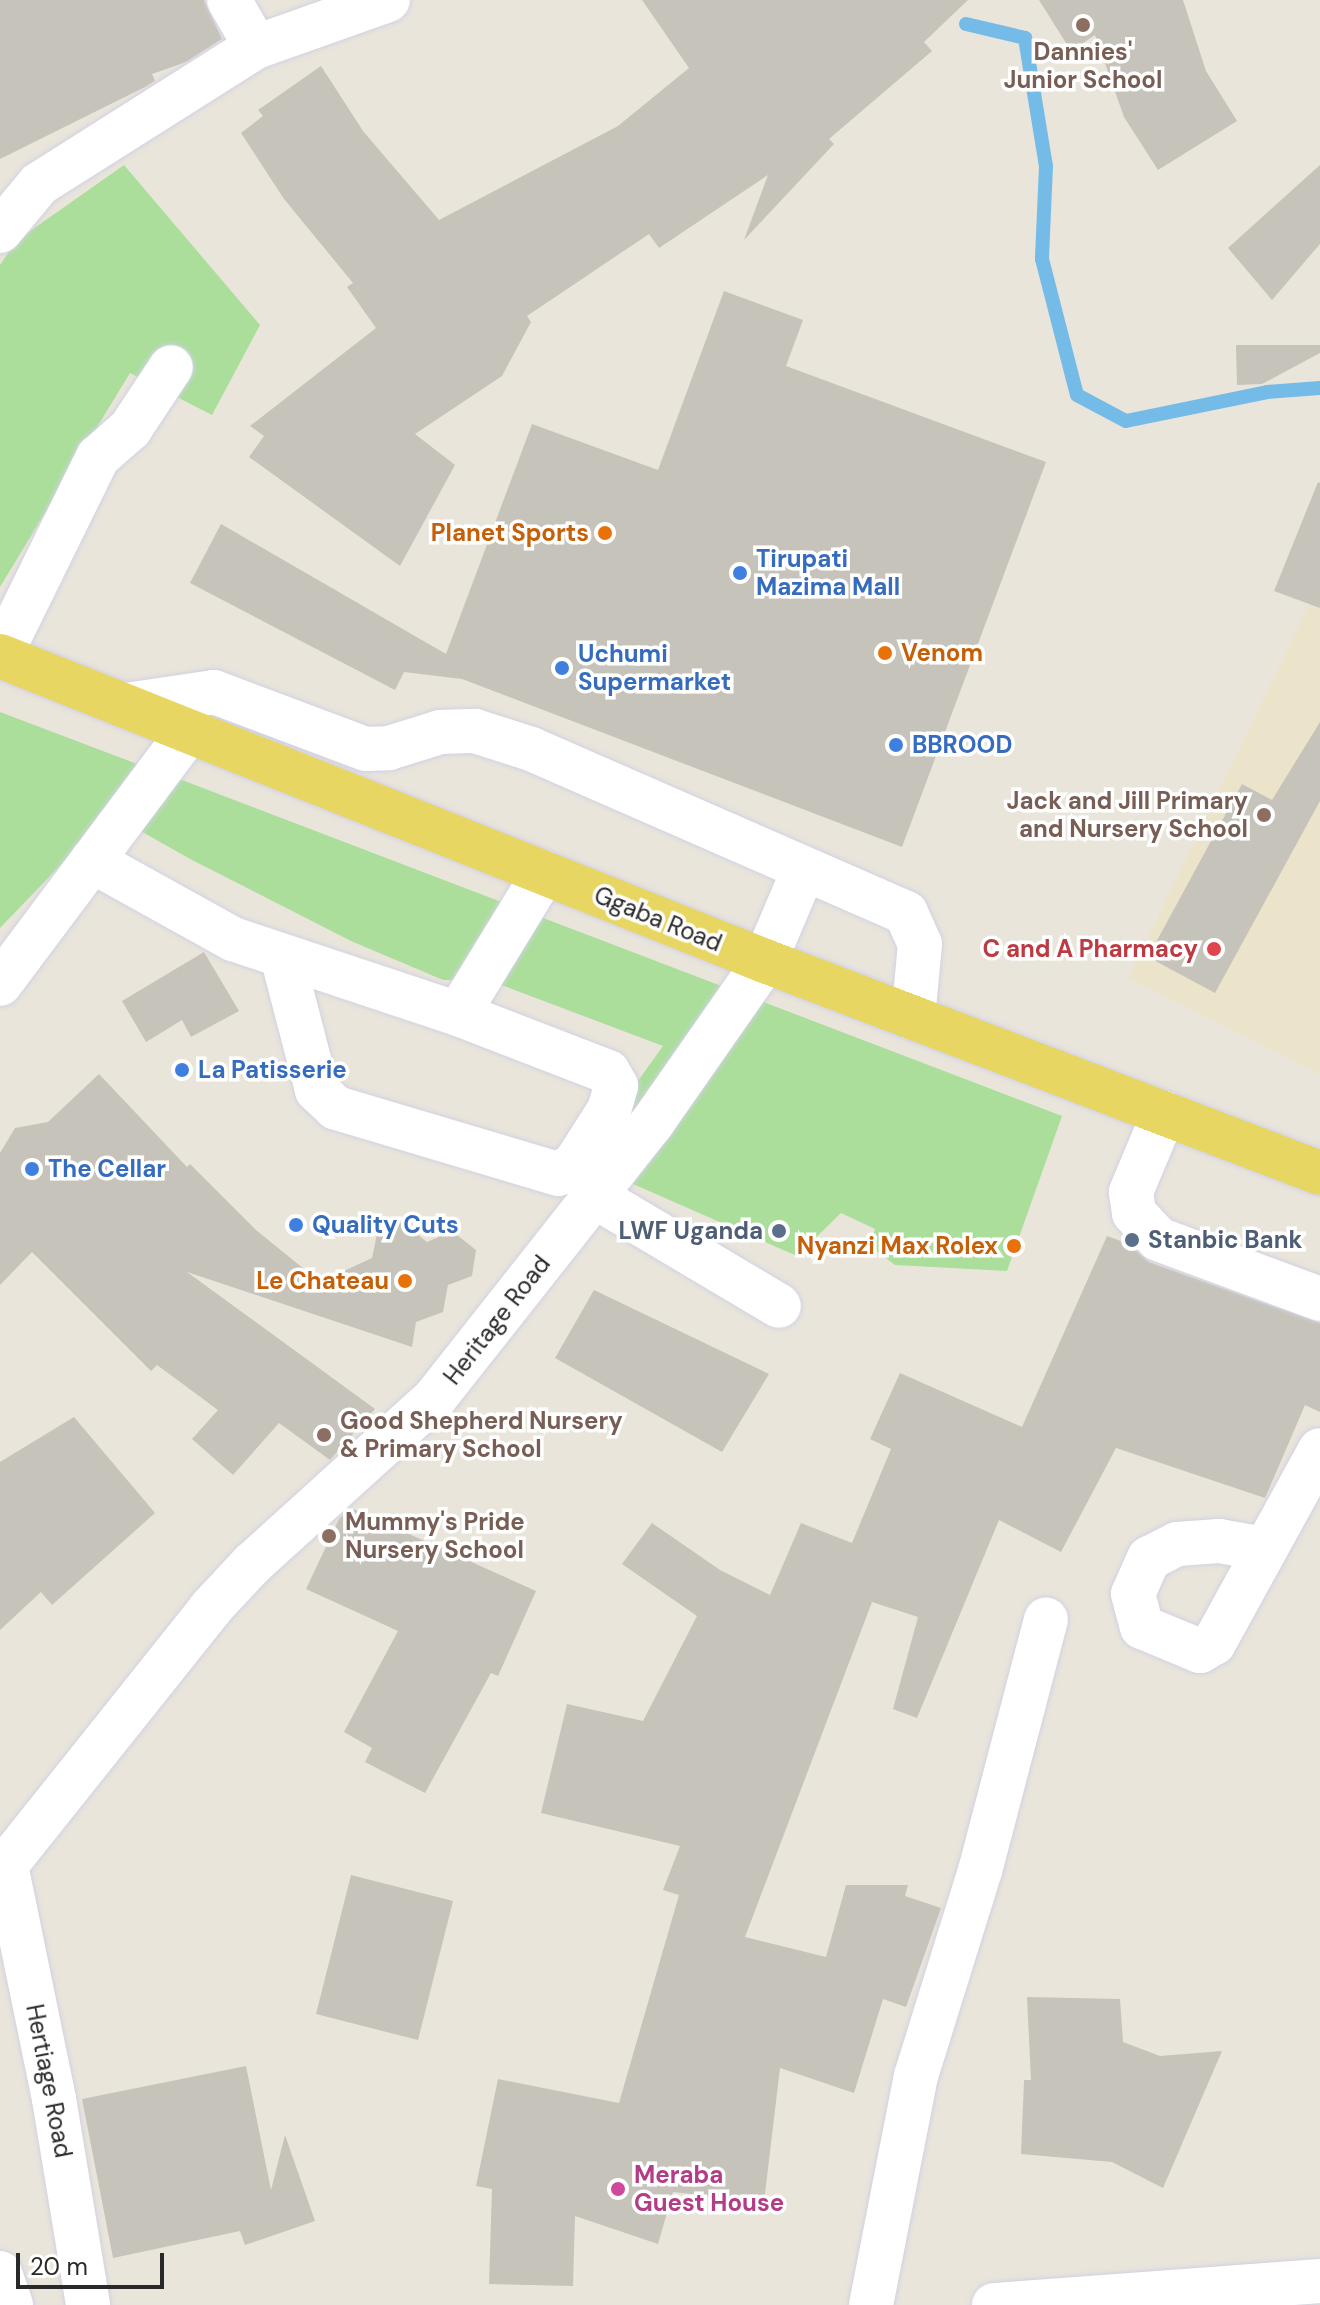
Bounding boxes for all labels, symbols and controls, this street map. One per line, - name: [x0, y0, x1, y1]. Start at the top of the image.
- marker: Dannies' Junior School: [1074, 16, 1092, 34]
- place label: Dannies' Junior School: [1004, 38, 1162, 94]
- place label: Planet Sports: [431, 519, 589, 547]
- marker: Planet Sports: [596, 524, 614, 542]
- place label: Tirupati Mazima Mall: [756, 545, 900, 601]
- marker: Tirupati Mazima Mall: [731, 564, 749, 582]
- place label: Venom: [901, 639, 983, 667]
- place label: Uchumi Supermarket: [578, 640, 731, 696]
- marker: Venom: [876, 644, 894, 662]
- marker: Uchumi Supermarket: [553, 659, 571, 677]
- place label: BBROOD: [912, 731, 1012, 759]
- marker: BBROOD: [887, 736, 905, 754]
- place label: Jack and Jill Primary and Nursery School: [1007, 787, 1248, 843]
- marker: Jack and Jill Primary and Nursery School: [1255, 806, 1273, 824]
- street label: Ggaba Road: [590, 880, 726, 958]
- place label: C and A Pharmacy: [983, 935, 1198, 963]
- marker: C and A Pharmacy: [1205, 940, 1223, 958]
- place label: La Patisserie: [198, 1056, 347, 1084]
- marker: La Patisserie: [173, 1061, 191, 1079]
- place label: The Cellar: [48, 1155, 166, 1183]
- marker: The Cellar: [23, 1160, 41, 1178]
- place label: Quality Cuts: [312, 1211, 459, 1239]
- marker: Quality Cuts: [287, 1216, 305, 1234]
- place label: LWF Uganda: [618, 1217, 763, 1245]
- marker: LWF Uganda: [770, 1222, 788, 1240]
- place label: Stanbic Bank: [1148, 1226, 1302, 1254]
- marker: Stanbic Bank: [1123, 1231, 1141, 1249]
- place label: Nyanzi Max Rolex: [797, 1232, 998, 1260]
- marker: Nyanzi Max Rolex: [1005, 1237, 1023, 1255]
- street label: Heritage Road: [438, 1250, 556, 1390]
- place label: Le Chateau: [256, 1267, 389, 1295]
- marker: Le Chateau: [396, 1272, 414, 1290]
- place label: Good Shepherd Nursery & Primary School: [340, 1407, 623, 1463]
- marker: Good Shepherd Nursery & Primary School: [315, 1426, 333, 1444]
- place label: Mummy's Pride Nursery School: [345, 1508, 525, 1564]
- marker: Mummy's Pride Nursery School: [320, 1527, 338, 1545]
- street label: Hertiage Road: [20, 2002, 78, 2160]
- place label: Meraba Guest House: [634, 2161, 784, 2217]
- marker: Meraba Guest House: [609, 2180, 627, 2198]
- scale bar: [20, 2237, 168, 2287]
- text: 20 m: [30, 2251, 88, 2282]

